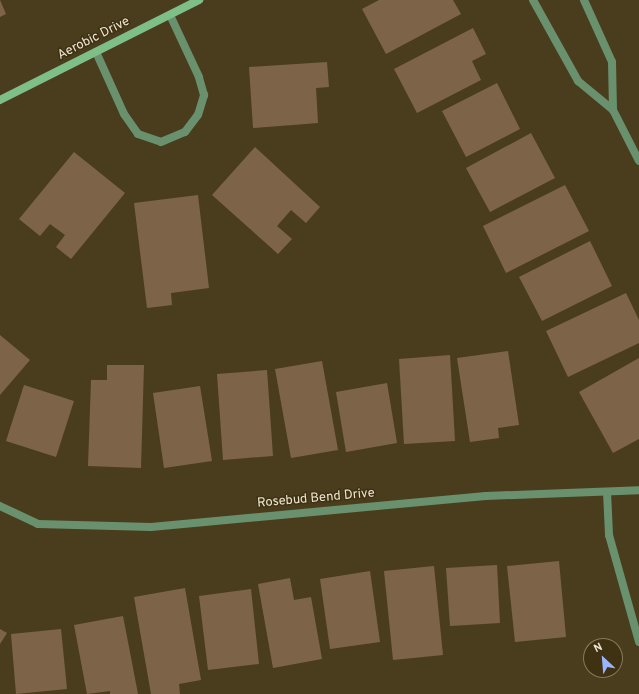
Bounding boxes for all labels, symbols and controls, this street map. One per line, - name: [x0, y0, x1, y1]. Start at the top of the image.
- street label: Aerobic Drive: [55, 14, 133, 64]
- street label: Rosebud Bend Drive: [257, 486, 375, 512]
- north arrow: [583, 638, 623, 678]
- text: N: [592, 640, 605, 656]

